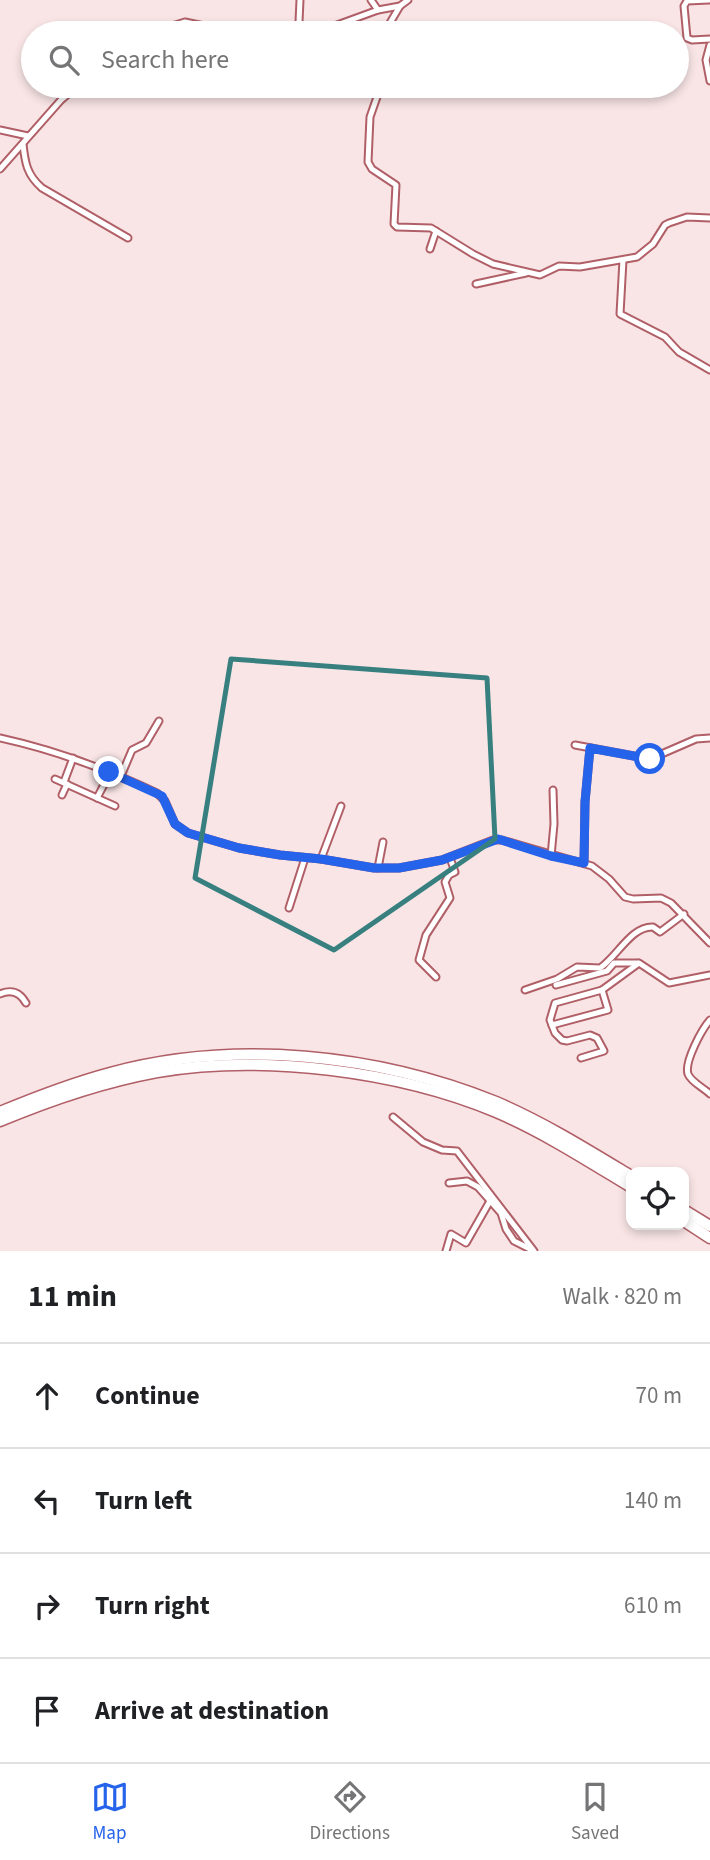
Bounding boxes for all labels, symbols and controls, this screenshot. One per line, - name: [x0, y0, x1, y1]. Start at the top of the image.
- search box: [21, 21, 689, 98]
- icon: search: [45, 41, 83, 79]
- text: Search here: [101, 41, 229, 78]
- route start: [634, 743, 665, 774]
- route end: [93, 756, 124, 787]
- map controls: [626, 1167, 689, 1230]
- button: locate: [626, 1167, 689, 1230]
- text: 11 min: [28, 1275, 117, 1318]
- text: Walk · 820 m: [563, 1280, 682, 1313]
- icon: ahead: [28, 1377, 66, 1415]
- text: Continue: [95, 1377, 200, 1414]
- text: 70 m: [635, 1379, 682, 1412]
- icon: left: [28, 1482, 66, 1520]
- text: Turn left: [95, 1482, 192, 1519]
- text: 140 m: [624, 1484, 682, 1517]
- icon: right: [28, 1587, 66, 1625]
- text: Turn right: [95, 1587, 210, 1624]
- text: 610 m: [624, 1589, 682, 1622]
- icon: arrive: [28, 1692, 66, 1730]
- text: Arrive at destination: [95, 1692, 329, 1729]
- tab: Map: [91, 1778, 129, 1847]
- tab: Directions: [310, 1778, 390, 1847]
- tab: Saved: [571, 1778, 619, 1847]

